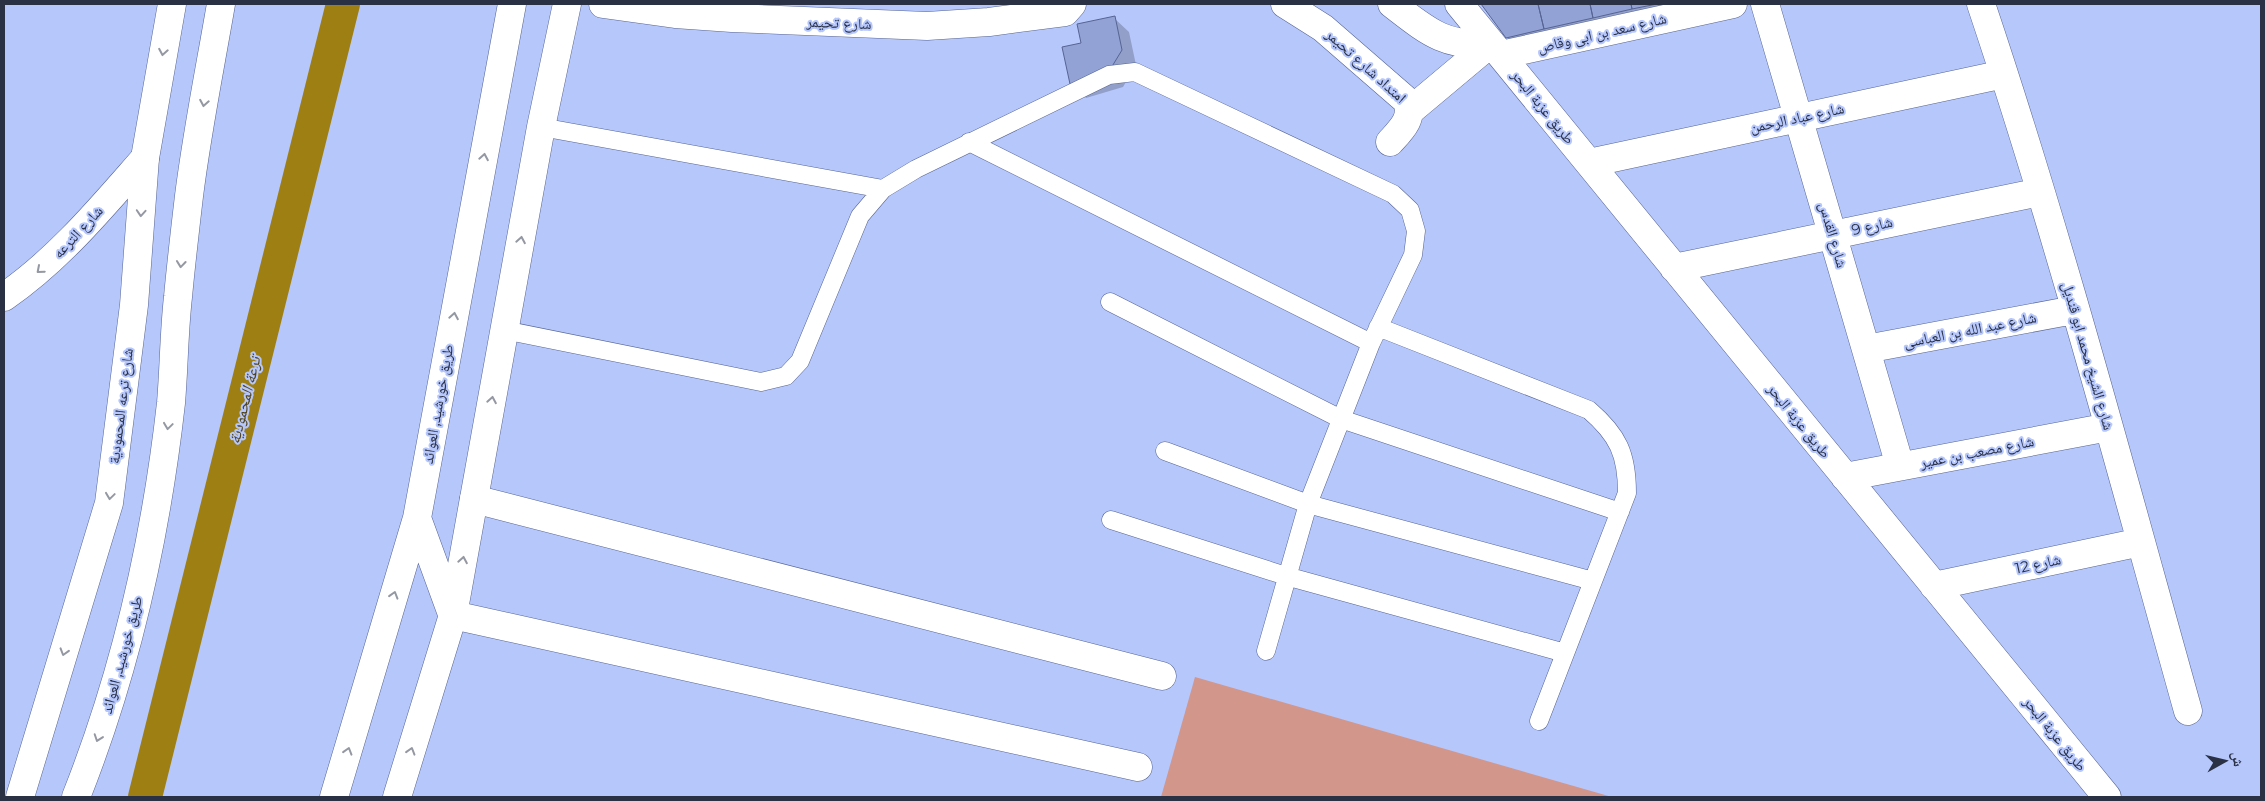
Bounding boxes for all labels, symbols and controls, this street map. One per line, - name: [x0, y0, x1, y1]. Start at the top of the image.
- street label: شارع سعد بن ابى وقاص: [1535, 8, 1669, 58]
- street label: شارع تحيمر: [805, 12, 872, 34]
- street label: امتداد شارع تحيمر: [1321, 24, 1411, 108]
- one-way arrow: [159, 47, 169, 56]
- street label: طريق عزبة البحر: [1506, 65, 1579, 148]
- street label: شارع عباد الرحمن: [1748, 98, 1846, 138]
- one-way arrow: [199, 99, 209, 108]
- one-way arrow: [478, 152, 488, 161]
- street label: شارع القدس: [1814, 200, 1852, 270]
- street label: شارع الترعه: [49, 201, 108, 263]
- one-way arrow: [136, 209, 147, 217]
- street label: شارع 9: [1850, 212, 1895, 240]
- one-way arrow: [515, 236, 525, 245]
- one-way arrow: [176, 261, 187, 269]
- one-way arrow: [37, 264, 46, 273]
- street label: شارع الشيخ محمد ابو قنديل: [2057, 280, 2119, 432]
- street label: شارع عبد الله بن العباسى: [1902, 307, 2038, 353]
- one-way arrow: [449, 312, 459, 321]
- street label: طريق خورشيد, العوائد: [418, 342, 458, 465]
- street label: شارع ترعه المحمودية: [104, 347, 138, 465]
- water label: ترعة المحمودية: [224, 351, 265, 446]
- street label: طريق عزبة البحر: [1762, 379, 1835, 462]
- one-way arrow: [486, 396, 496, 405]
- one-way arrow: [163, 422, 173, 431]
- street label: شارع مصعب بن عمير: [1917, 431, 2036, 473]
- one-way arrow: [105, 492, 116, 500]
- street label: شارع 12: [2013, 549, 2063, 579]
- one-way arrow: [457, 556, 467, 565]
- one-way arrow: [389, 591, 399, 599]
- street label: طريق خورشيد, العوائد: [97, 594, 147, 716]
- one-way arrow: [60, 647, 70, 655]
- street label: طريق عزبة البحر: [2018, 692, 2091, 775]
- one-way arrow: [93, 733, 103, 742]
- north arrow: [2200, 736, 2250, 786]
- one-way arrow: [343, 747, 353, 755]
- one-way arrow: [406, 747, 416, 755]
- text: ش: [2228, 751, 2248, 768]

